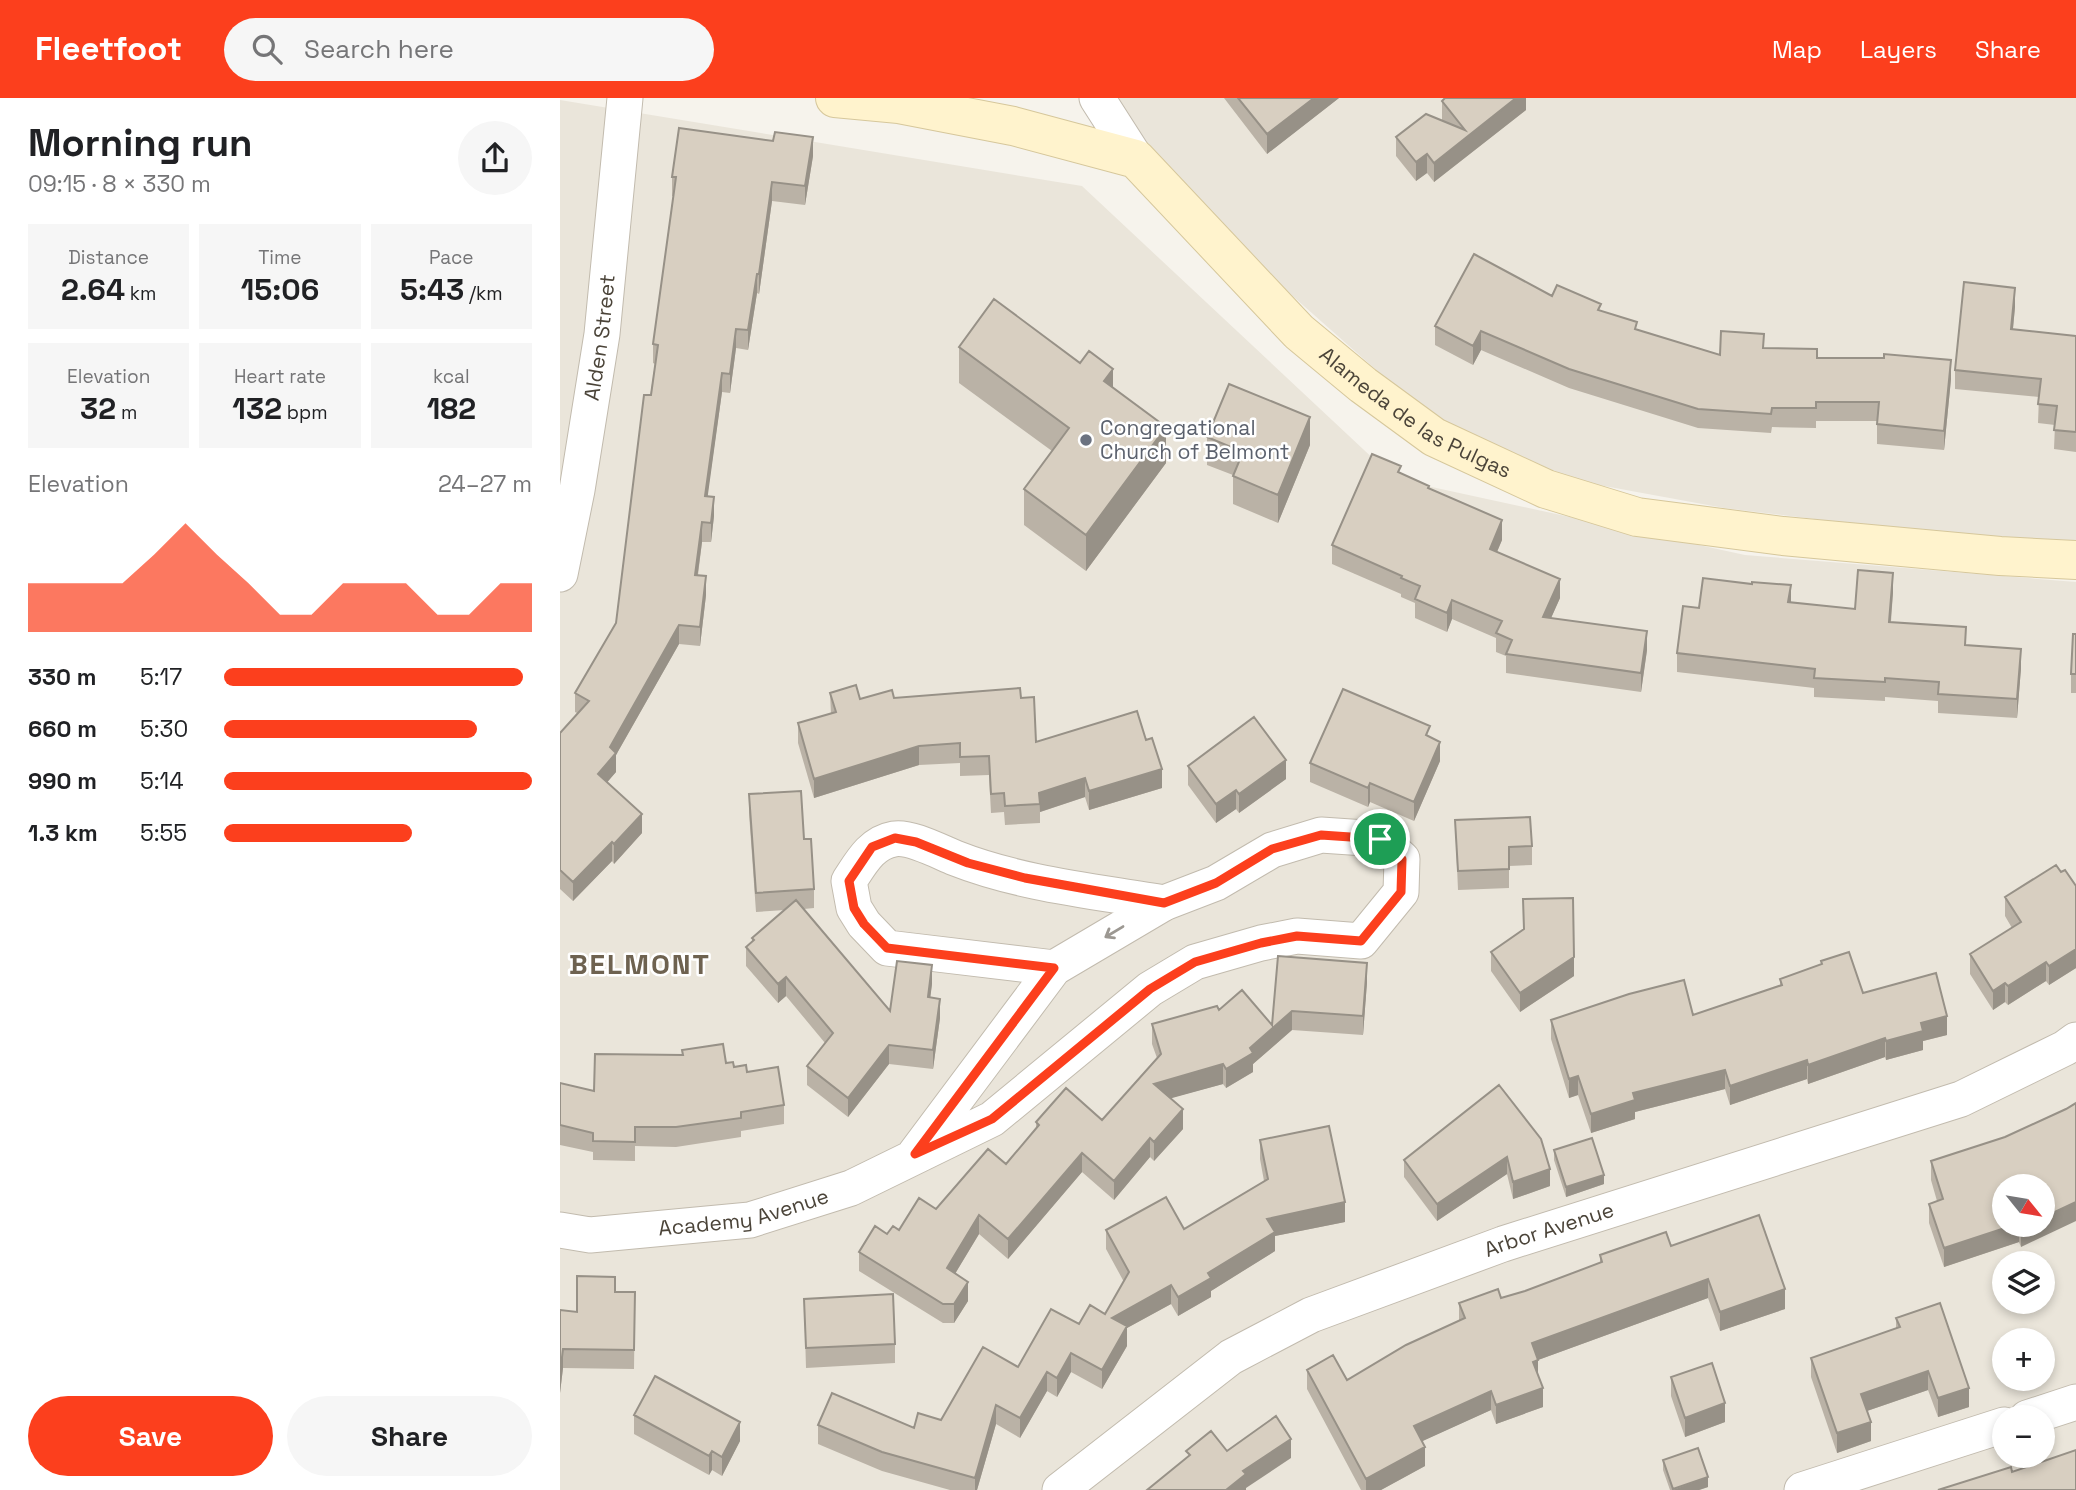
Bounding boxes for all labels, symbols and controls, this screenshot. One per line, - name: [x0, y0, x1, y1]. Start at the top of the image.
- search box: [224, 18, 714, 81]
- text: Fleetfoot: [35, 28, 182, 70]
- icon: search: [248, 30, 286, 68]
- text: Search here: [304, 32, 454, 66]
- text: Map: [1772, 34, 1822, 65]
- text: Layers: [1860, 34, 1937, 65]
- text: Share: [1975, 34, 2041, 65]
- text: Morning run: [28, 119, 253, 167]
- button: share: [458, 121, 532, 195]
- text: 09:15 · 8 × 330 m: [28, 169, 211, 199]
- text: Distance: [68, 245, 149, 270]
- text: Time: [258, 245, 302, 270]
- text: Pace: [429, 245, 474, 270]
- text: 2.64: [61, 270, 125, 309]
- text: 15:06: [241, 270, 319, 309]
- text: 5:43: [400, 270, 464, 309]
- street label: Alden Street: [578, 273, 621, 402]
- text: km: [125, 281, 156, 306]
- text: /km: [464, 281, 503, 306]
- street label: Alameda de las Pulgas: [1314, 341, 1516, 484]
- text: Elevation: [67, 364, 150, 389]
- text: Heart rate: [234, 364, 326, 389]
- text: kcal: [433, 364, 470, 389]
- text: 32: [80, 389, 116, 428]
- text: 132: [232, 389, 282, 428]
- text: 182: [427, 389, 476, 428]
- text: m: [116, 400, 137, 425]
- text: bpm: [282, 400, 328, 425]
- place label: Congregational Church of Belmont: [1100, 414, 1289, 465]
- marker: Congregational Church of Belmont: [1078, 432, 1094, 448]
- text: Elevation: [28, 469, 129, 499]
- text: 24–27 m: [438, 469, 532, 499]
- text: 330 m: [28, 662, 96, 692]
- text: 5:17: [140, 662, 182, 692]
- text: 660 m: [28, 714, 97, 744]
- text: 5:30: [140, 714, 188, 744]
- text: 990 m: [28, 766, 97, 796]
- text: 5:14: [140, 766, 184, 796]
- pin: [1350, 809, 1410, 869]
- text: 1.3 km: [28, 818, 98, 848]
- text: 5:55: [140, 818, 187, 848]
- icon: arrive: [1361, 820, 1399, 858]
- one-way arrow: [1104, 926, 1124, 940]
- district label: BELMONT: [569, 946, 711, 982]
- north arrow: [1992, 1174, 2054, 1237]
- map controls: [1992, 1174, 2055, 1468]
- street label: Academy Avenue: [657, 1182, 832, 1242]
- street label: Arbor Avenue: [1480, 1196, 1617, 1263]
- button: layers: [1992, 1251, 2055, 1314]
- button: +: [1992, 1328, 2055, 1391]
- button: Save: [28, 1396, 273, 1476]
- button: Share: [287, 1396, 532, 1476]
- button: −: [1992, 1405, 2055, 1468]

